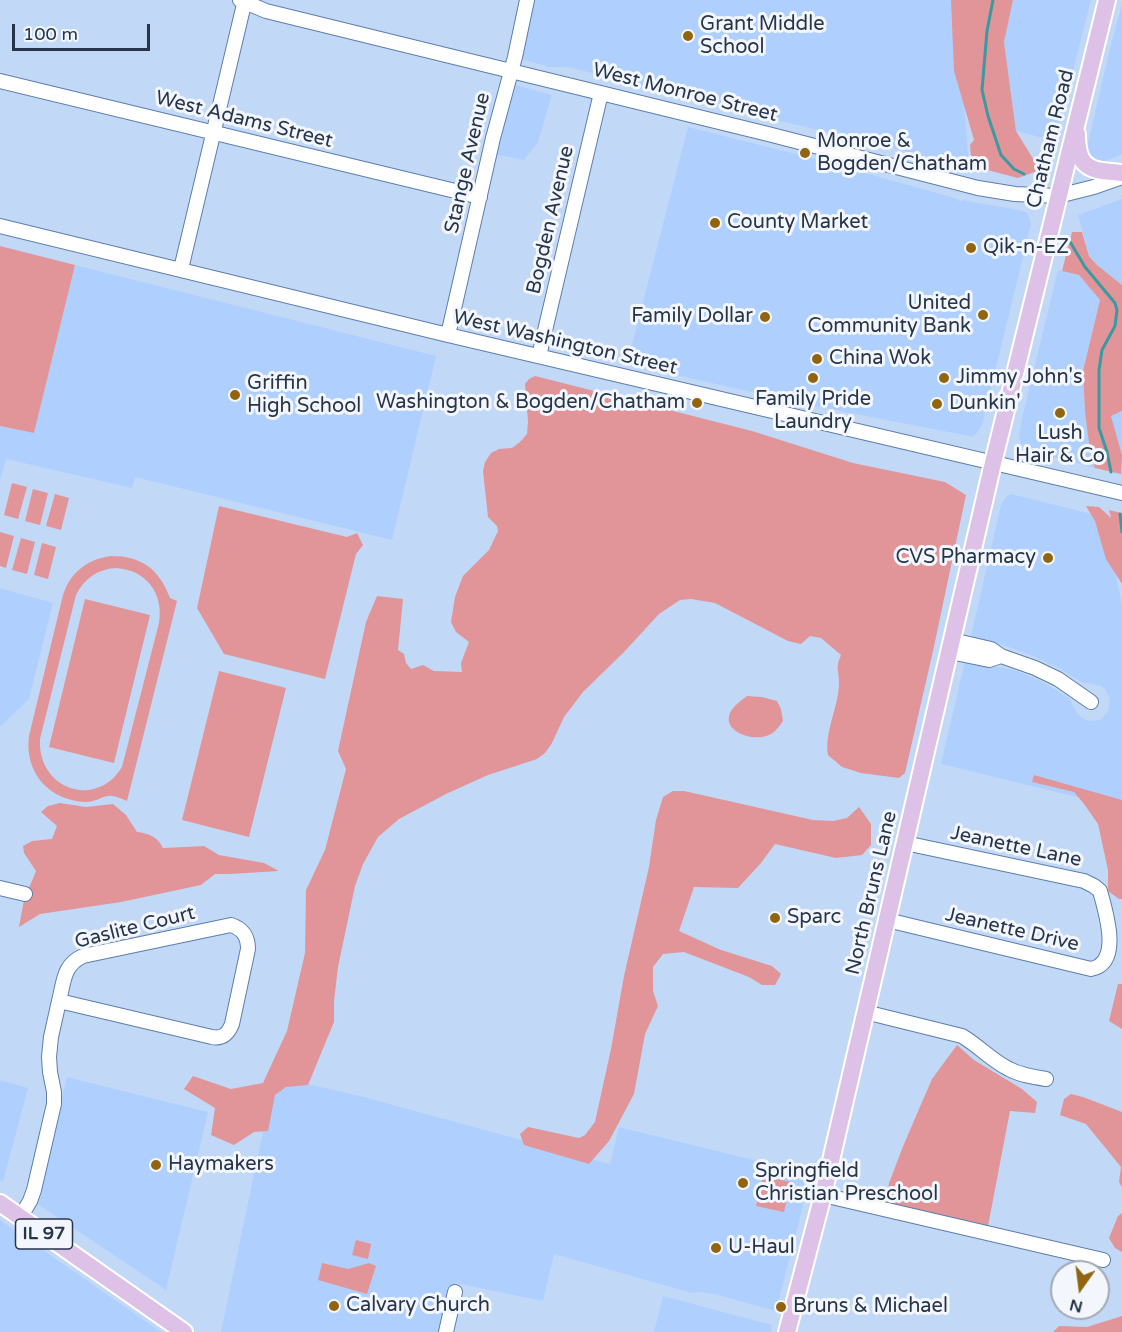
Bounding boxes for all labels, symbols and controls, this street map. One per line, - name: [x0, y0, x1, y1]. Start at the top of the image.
- scale bar: [15, 12, 153, 50]
- place label: Grant Middle School: [700, 13, 824, 60]
- text: 100 m: [23, 23, 78, 45]
- marker: Grant Middle School: [681, 29, 695, 43]
- street label: West Monroe Street: [590, 58, 780, 128]
- street label: Chatham Road: [1022, 67, 1080, 211]
- street label: West Adams Street: [153, 86, 335, 154]
- street label: Stange Avenue: [440, 90, 496, 236]
- place label: Monroe & Bogden/Chatham: [817, 130, 987, 177]
- street label: Bogden Avenue: [522, 144, 580, 296]
- marker: Monroe & Bogden/Chatham: [798, 146, 812, 160]
- place label: County Market: [727, 211, 868, 235]
- marker: County Market: [708, 216, 722, 230]
- place label: Qik-n-EZ: [983, 236, 1069, 260]
- marker: Qik-n-EZ: [964, 241, 978, 255]
- place label: United Community Bank: [808, 292, 971, 339]
- place label: Family Dollar: [631, 305, 753, 329]
- street label: West Washington Street: [451, 306, 679, 380]
- marker: United Community Bank: [976, 308, 990, 322]
- marker: Family Dollar: [758, 310, 772, 324]
- place label: China Wok: [829, 347, 931, 371]
- marker: China Wok: [810, 352, 824, 366]
- place label: Jimmy John's: [956, 366, 1083, 390]
- marker: Family Pride Laundry: [806, 371, 820, 385]
- marker: Jimmy John's: [937, 371, 951, 385]
- place label: Griffin High School: [247, 372, 361, 419]
- marker: Griffin High School: [228, 388, 242, 402]
- place label: Family Pride Laundry: [755, 388, 871, 435]
- place label: Washington & Bogden/Chatham: [376, 391, 685, 415]
- place label: Dunkin': [949, 392, 1021, 416]
- marker: Washington & Bogden/Chatham: [690, 396, 704, 410]
- marker: Dunkin': [930, 397, 944, 411]
- marker: Lush Hair & Co: [1053, 406, 1067, 420]
- place label: Lush Hair & Co: [1015, 422, 1105, 469]
- place label: CVS Pharmacy: [895, 546, 1036, 570]
- marker: CVS Pharmacy: [1041, 551, 1055, 565]
- street label: North Bruns Lane: [841, 809, 903, 977]
- street label: Jeanette Lane: [948, 821, 1084, 873]
- street label: Gaslite Court: [72, 901, 198, 955]
- street label: Jeanette Drive: [943, 903, 1081, 957]
- place label: Sparc: [787, 906, 841, 930]
- marker: Sparc: [768, 911, 782, 925]
- place label: Haymakers: [168, 1153, 274, 1177]
- marker: Haymakers: [149, 1158, 163, 1172]
- place label: Springfield Christian Preschool: [755, 1160, 938, 1207]
- marker: Springfield Christian Preschool: [736, 1176, 750, 1190]
- road number: IL 97: [15, 1219, 72, 1249]
- place label: U-Haul: [728, 1236, 795, 1260]
- marker: U-Haul: [709, 1241, 723, 1255]
- north arrow: [1050, 1260, 1110, 1320]
- place label: Calvary Church: [346, 1294, 490, 1318]
- text: N: [1067, 1294, 1085, 1317]
- place label: Bruns & Michael: [793, 1295, 948, 1319]
- marker: Calvary Church: [327, 1299, 341, 1313]
- marker: Bruns & Michael: [774, 1300, 788, 1314]

